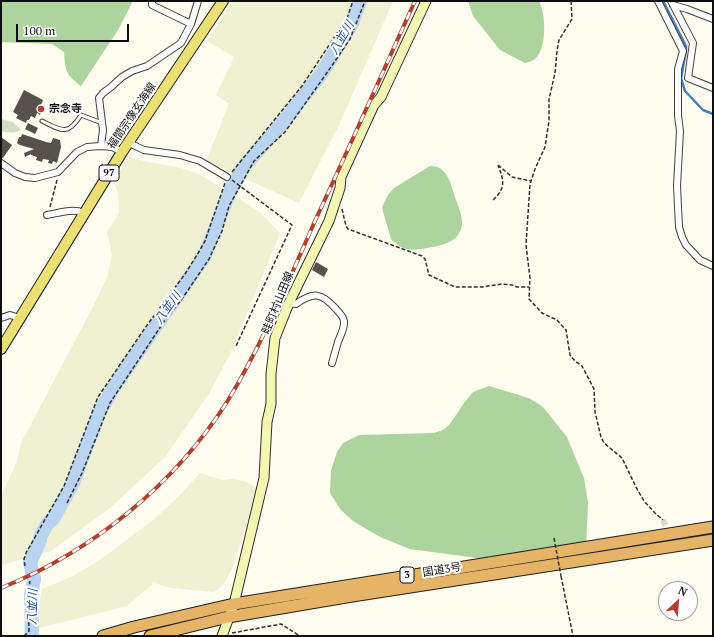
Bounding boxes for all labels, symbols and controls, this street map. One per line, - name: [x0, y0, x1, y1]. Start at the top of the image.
- scale bar: [18, 16, 131, 42]
- water label: 八並川: [327, 19, 357, 57]
- text: 100 m: [23, 23, 55, 38]
- street label: 福間宗像玄海線: [105, 80, 159, 152]
- place label: 宗念寺: [49, 102, 82, 116]
- marker: 宗念寺: [36, 104, 46, 114]
- road number: 97: [99, 165, 119, 181]
- street label: 畦町村山田線: [260, 270, 296, 336]
- water label: 八並川: [152, 289, 184, 327]
- street label: 国道3号: [422, 560, 462, 580]
- road number: 3: [400, 567, 414, 583]
- north arrow: [658, 581, 698, 621]
- text: N: [676, 583, 690, 599]
- water label: 八並川: [25, 589, 41, 625]

